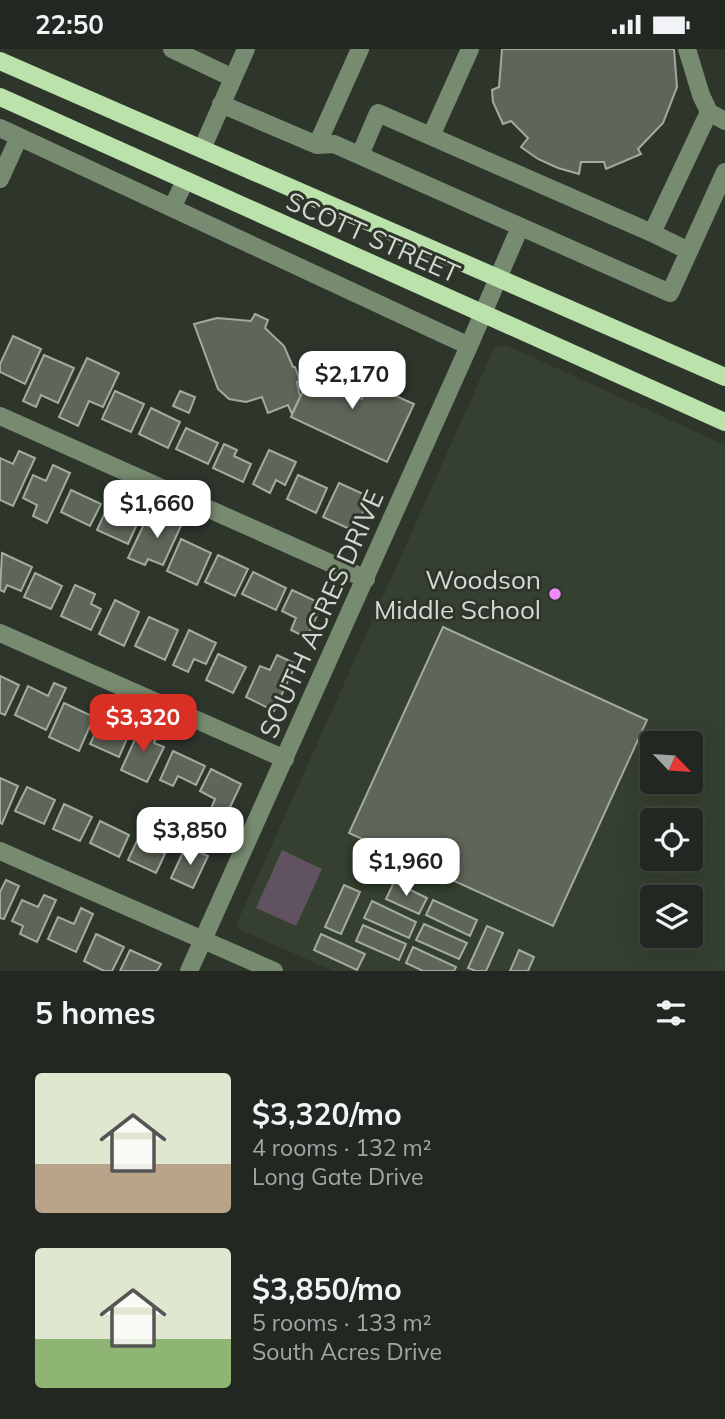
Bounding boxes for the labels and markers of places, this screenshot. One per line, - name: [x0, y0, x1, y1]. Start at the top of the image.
- pin: $2,170: [295, 351, 409, 411]
- pin: $1,660: [100, 481, 214, 540]
- place label: Woodson Middle School: [374, 563, 541, 626]
- marker: Woodson Middle School: [547, 586, 563, 602]
- pin: $3,320: [86, 695, 200, 754]
- pin: $3,850: [133, 807, 247, 867]
- pin: $1,960: [349, 839, 463, 898]

